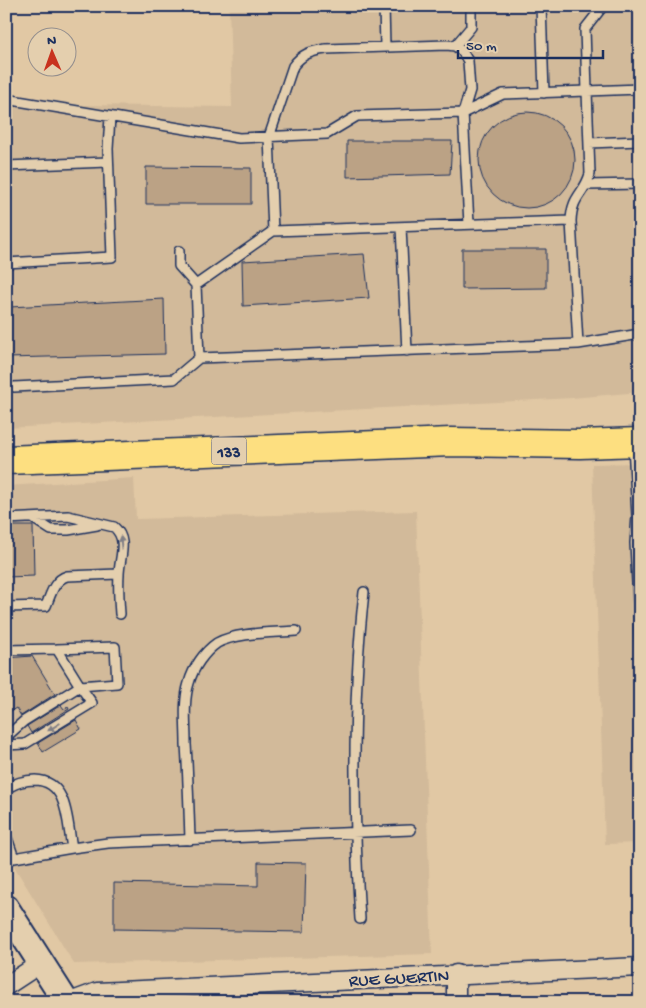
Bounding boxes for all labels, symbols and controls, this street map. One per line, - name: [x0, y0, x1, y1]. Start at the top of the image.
- north arrow: [28, 28, 78, 78]
- scale bar: [458, 28, 604, 60]
- text: N: [47, 33, 56, 50]
- text: 50 m: [466, 38, 497, 56]
- road number: 133: [212, 438, 246, 464]
- one-way arrow: [117, 535, 125, 551]
- one-way arrow: [47, 722, 61, 731]
- street label: RUE GUERTIN: [348, 966, 450, 993]

